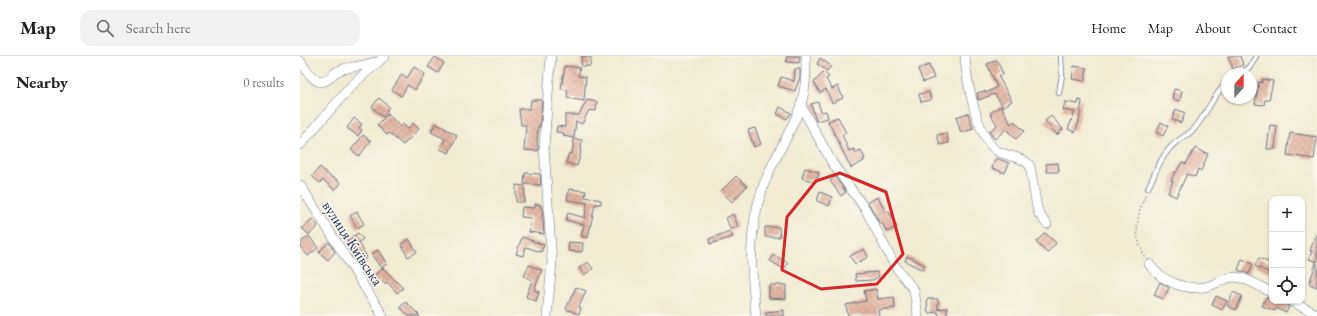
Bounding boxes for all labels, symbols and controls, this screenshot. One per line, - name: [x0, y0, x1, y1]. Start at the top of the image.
- search box: [80, 10, 360, 46]
- text: Map: [20, 15, 56, 40]
- icon: search: [94, 17, 116, 39]
- text: Search here: [126, 18, 191, 37]
- text: Home: [1091, 19, 1126, 37]
- text: Map: [1148, 19, 1173, 37]
- text: About: [1195, 19, 1231, 37]
- text: Contact: [1253, 19, 1297, 37]
- north arrow: [1221, 68, 1257, 104]
- text: Nearby: [16, 71, 68, 93]
- text: 0 results: [243, 74, 284, 91]
- map controls: [1269, 196, 1305, 304]
- button: +: [1269, 196, 1305, 232]
- street label: вулиця Київська: [319, 197, 387, 289]
- button: −: [1269, 232, 1305, 268]
- button: locate: [1269, 268, 1305, 304]

